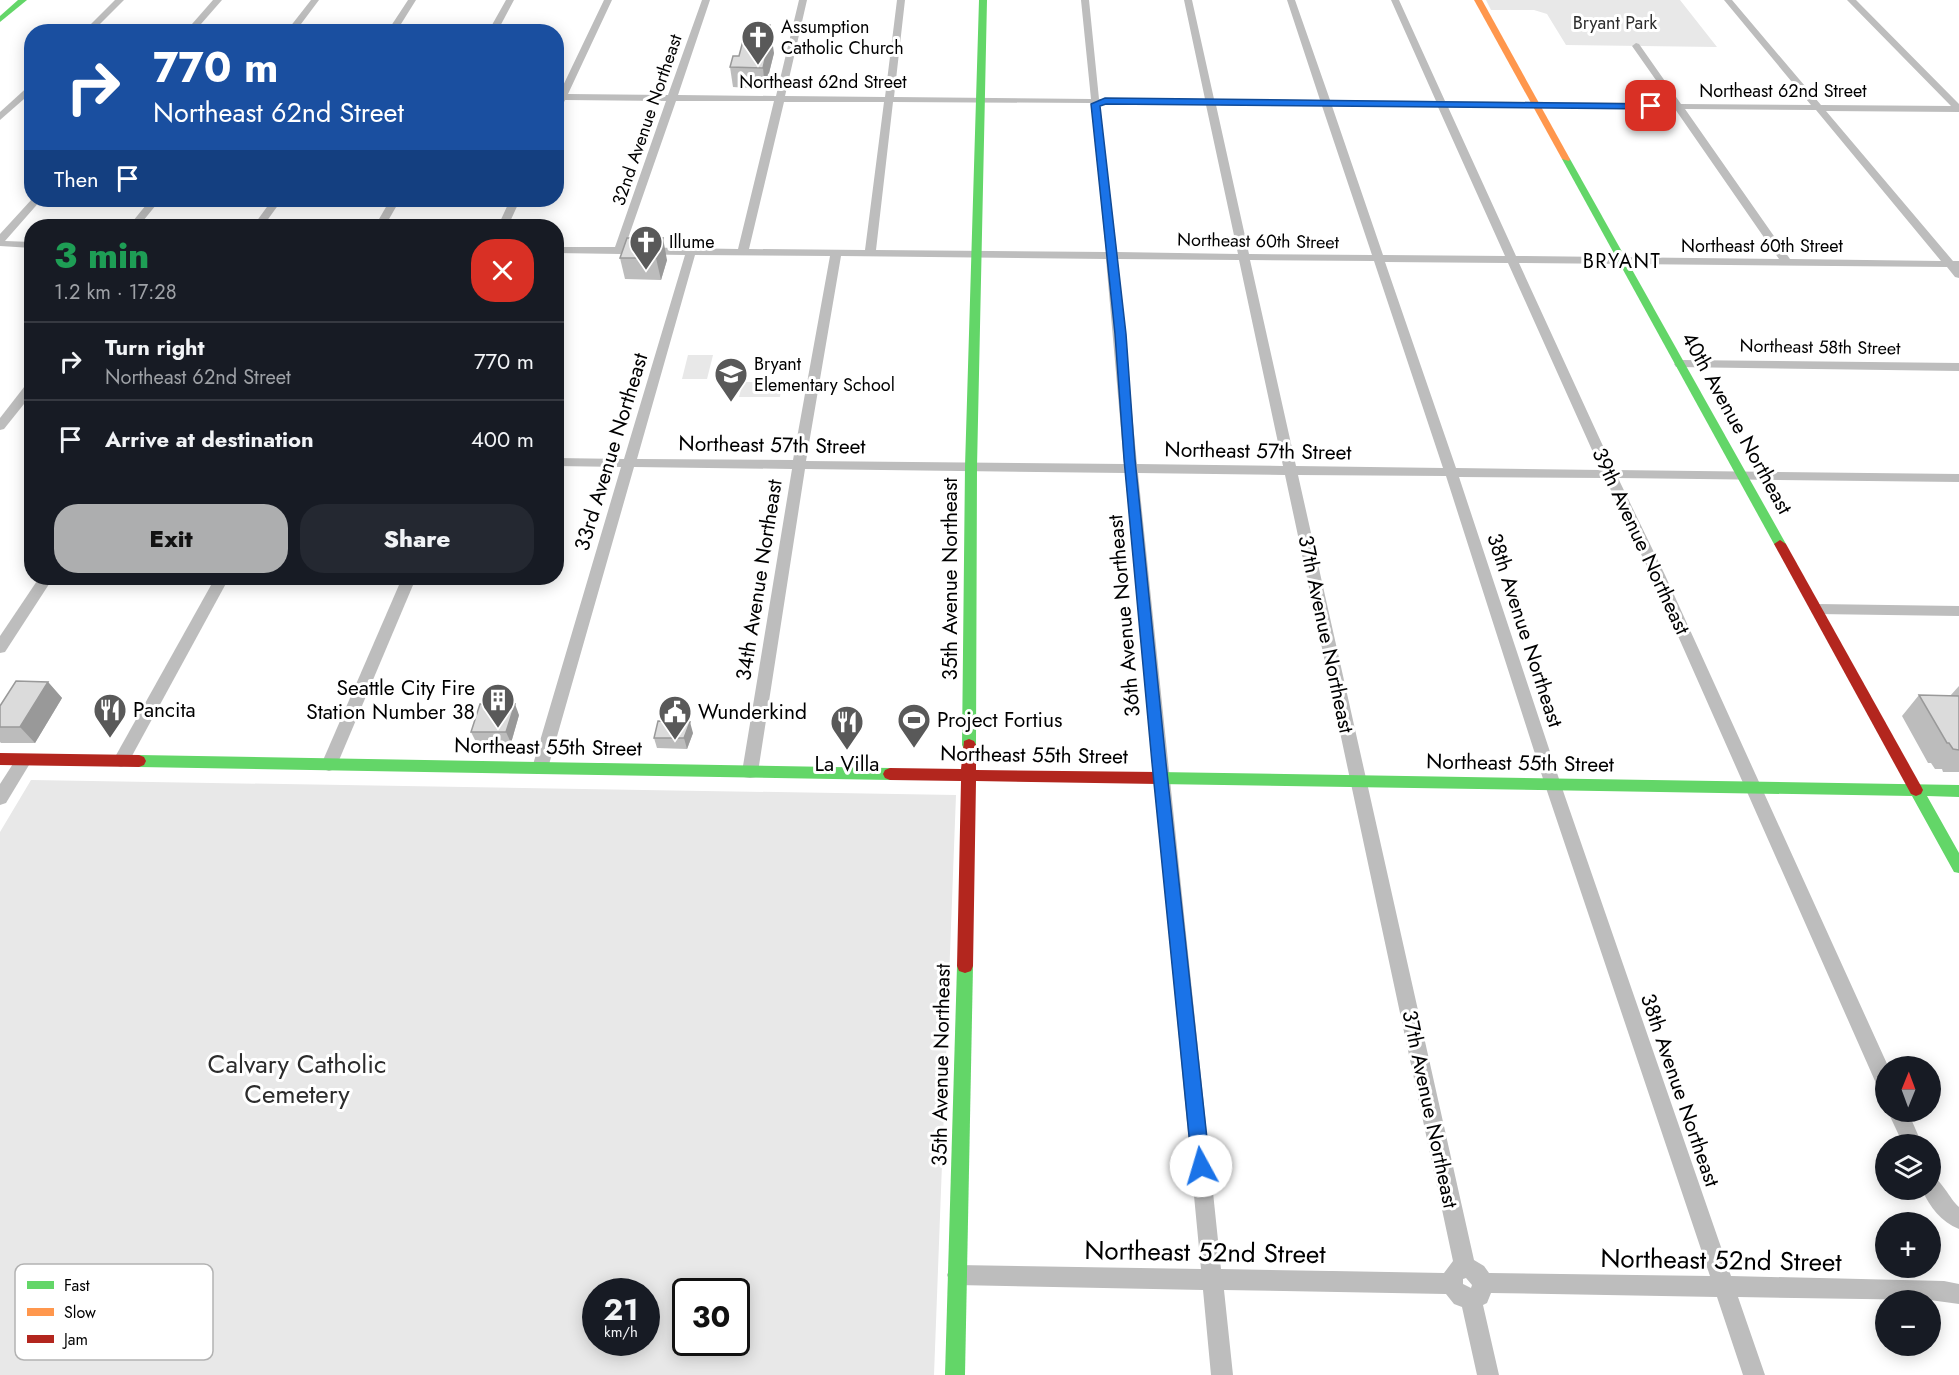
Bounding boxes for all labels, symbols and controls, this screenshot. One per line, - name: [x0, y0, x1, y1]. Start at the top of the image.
- park label: Bryant Park: [1573, 10, 1657, 36]
- place label: Assumption Catholic Church: [781, 14, 904, 61]
- church icon: Assumption Catholic Church: [740, 19, 776, 66]
- street label: 32nd Avenue Northeast: [605, 30, 689, 209]
- text: 770 m: [153, 37, 279, 98]
- icon: right: [54, 48, 132, 126]
- street label: Northeast 62nd Street: [739, 69, 907, 95]
- street label: Northeast 62nd Street: [1699, 78, 1867, 104]
- pin: [1625, 80, 1676, 131]
- icon: arrive: [1634, 89, 1667, 122]
- text: Northeast 62nd Street: [153, 93, 404, 132]
- icon: arrive: [111, 162, 144, 195]
- text: Then: [54, 163, 99, 195]
- church icon: Illume: [628, 224, 664, 271]
- street label: Northeast 60th Street: [1177, 227, 1340, 255]
- text: 3 min: [54, 229, 149, 281]
- place label: Illume: [669, 229, 714, 255]
- street label: Northeast 60th Street: [1681, 233, 1844, 259]
- button: close: [471, 239, 534, 302]
- district label: BRYANT: [1583, 247, 1661, 276]
- text: 1.2 km · 17:28: [54, 278, 177, 307]
- street label: 40th Avenue Northeast: [1674, 326, 1800, 520]
- text: Turn right: [105, 331, 205, 363]
- street label: Northeast 58th Street: [1739, 333, 1901, 361]
- icon: right: [54, 345, 87, 378]
- text: 770 m: [474, 345, 534, 377]
- street label: 33rd Avenue Northeast: [567, 349, 655, 555]
- place label: Bryant Elementary School: [754, 351, 895, 398]
- school or university icon: Bryant Elementary School: [713, 356, 749, 403]
- text: Northeast 62nd Street: [105, 363, 291, 392]
- icon: arrive: [54, 423, 87, 456]
- text: Arrive at destination: [105, 423, 314, 455]
- text: 400 m: [471, 423, 534, 455]
- street label: Northeast 57th Street: [678, 428, 866, 462]
- street label: Northeast 57th Street: [1164, 434, 1352, 468]
- street label: 39th Avenue Northeast: [1584, 443, 1698, 639]
- street label: 34th Avenue Northeast: [728, 477, 790, 683]
- street label: 35th Avenue Northeast: [935, 478, 965, 680]
- button: Exit: [54, 504, 288, 573]
- button: Share: [300, 504, 534, 573]
- street label: 36th Avenue Northeast: [1100, 514, 1148, 718]
- street label: 38th Avenue Northeast: [1479, 529, 1571, 731]
- street label: 37th Avenue Northeast: [1290, 532, 1362, 736]
- place label: Seattle City Fire Station Number 38: [306, 673, 475, 727]
- building icon: Seattle City Fire Station Number 38: [480, 682, 516, 729]
- restaurant icon: Pancita: [92, 692, 128, 739]
- public building icon: Wunderkind: [657, 694, 693, 741]
- place label: Pancita: [133, 695, 196, 725]
- place label: Wunderkind: [698, 697, 807, 727]
- sports icon: Project Fortius: [896, 702, 932, 749]
- restaurant icon: La Villa: [829, 704, 865, 751]
- place label: Project Fortius: [937, 705, 1062, 735]
- street label: Northeast 55th Street: [454, 730, 642, 764]
- street label: Northeast 55th Street: [940, 738, 1128, 772]
- street label: Northeast 55th Street: [1426, 746, 1614, 780]
- place label: La Villa: [815, 749, 879, 779]
- street label: 35th Avenue Northeast: [924, 963, 958, 1167]
- street label: 38th Avenue Northeast: [1633, 989, 1727, 1191]
- street label: 37th Avenue Northeast: [1394, 1007, 1466, 1211]
- park label: Calvary Catholic Cemetery: [208, 1045, 386, 1113]
- north arrow: [1875, 1056, 1941, 1122]
- map controls: [1875, 1056, 1941, 1356]
- position arrow: [1169, 1134, 1233, 1198]
- button: layers: [1875, 1134, 1941, 1200]
- button: +: [1875, 1212, 1941, 1278]
- street label: Northeast 52nd Street: [1084, 1231, 1327, 1273]
- street label: Northeast 52nd Street: [1600, 1239, 1843, 1281]
- legend: [15, 1264, 213, 1360]
- text: Fast: [64, 1274, 90, 1297]
- speed limit sign: 30: [672, 1278, 750, 1356]
- text: 21: [604, 1288, 638, 1331]
- button: −: [1875, 1290, 1941, 1356]
- text: Slow: [64, 1301, 96, 1324]
- text: km/h: [604, 1321, 638, 1343]
- text: Jam: [62, 1328, 88, 1351]

